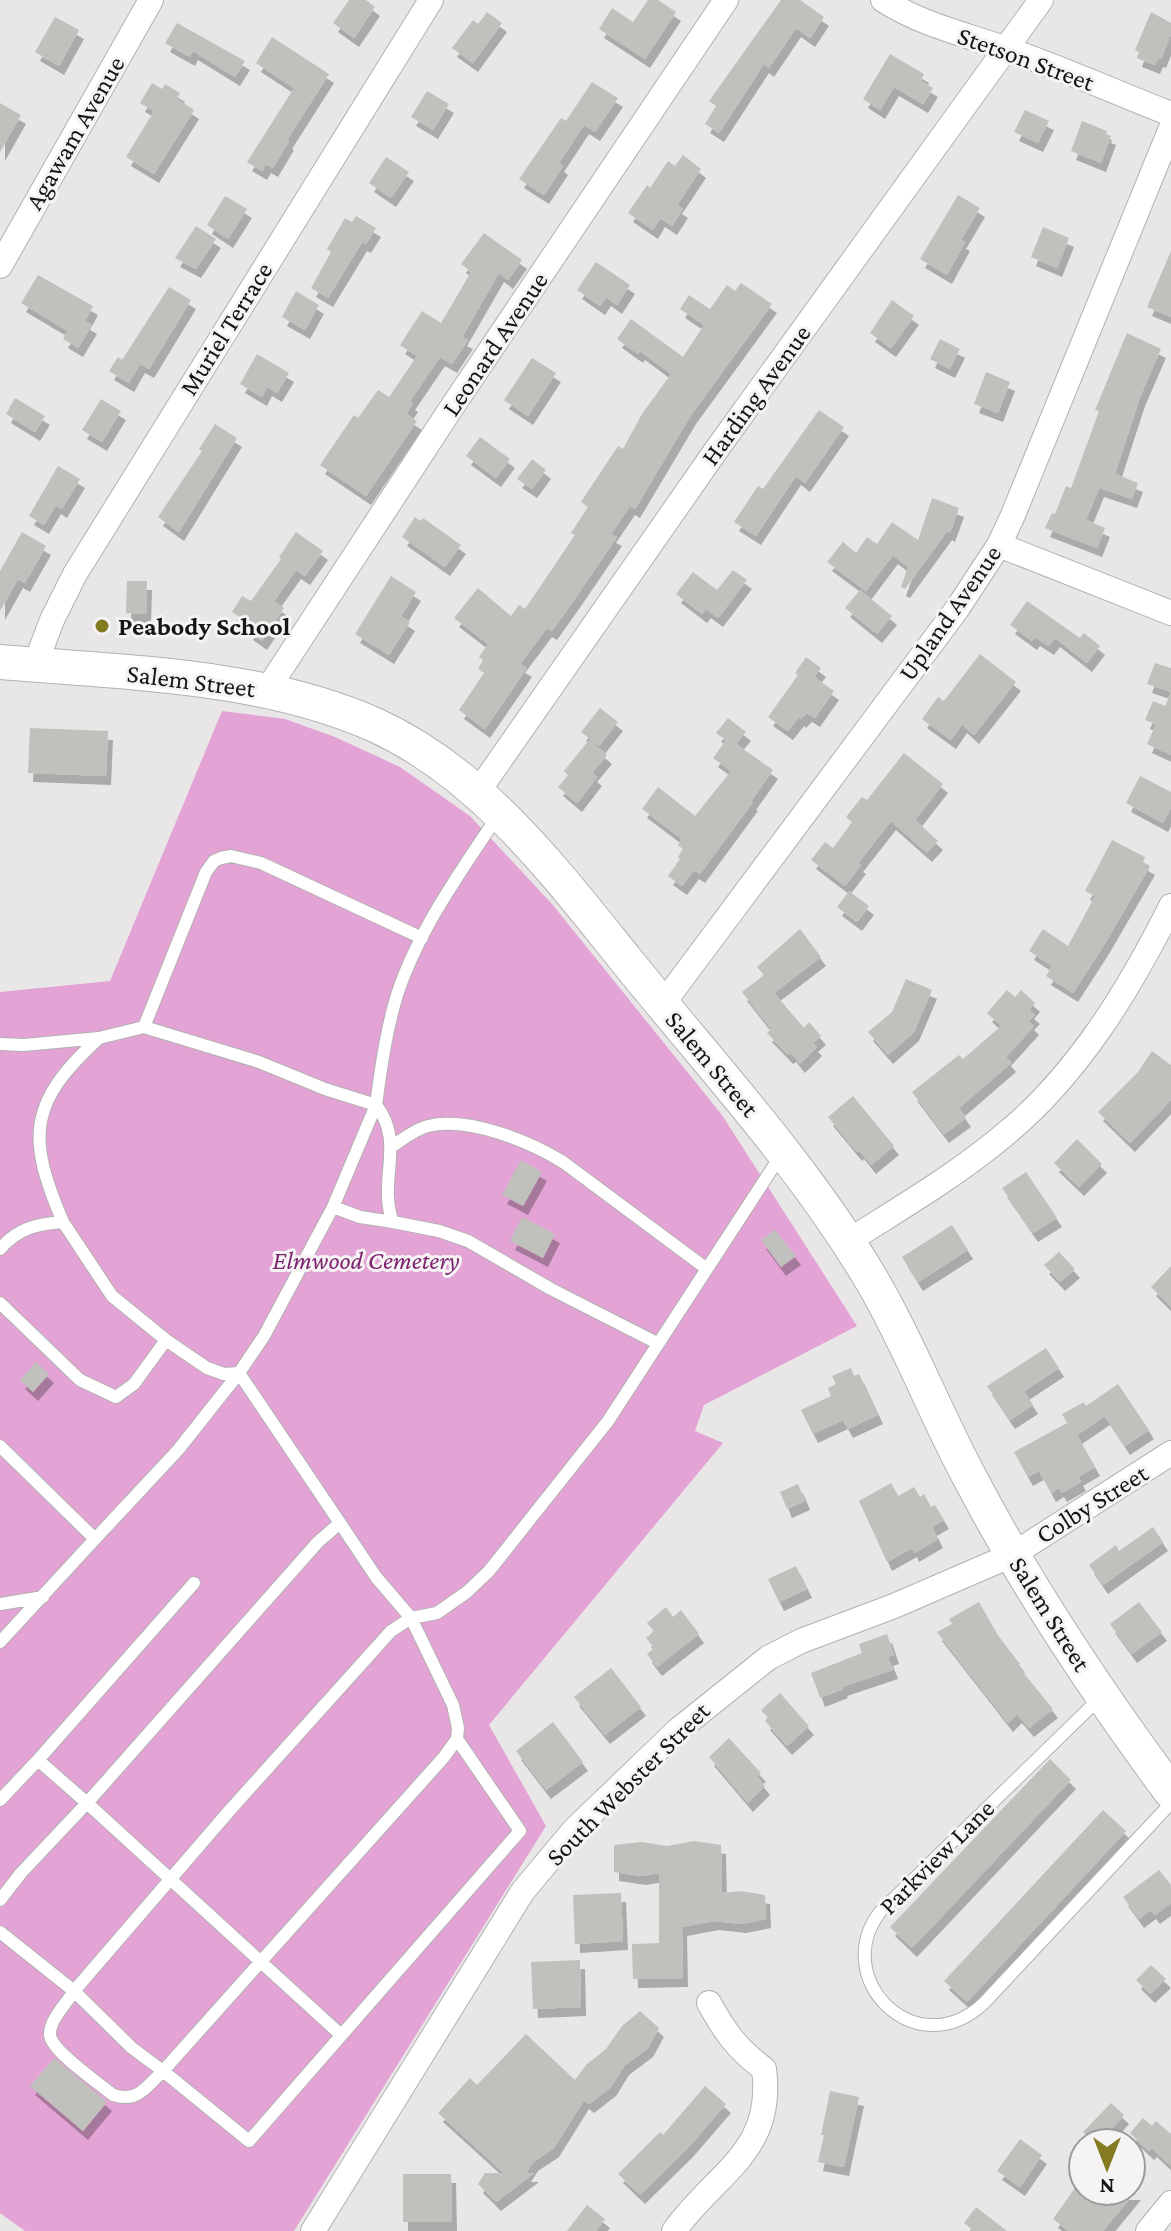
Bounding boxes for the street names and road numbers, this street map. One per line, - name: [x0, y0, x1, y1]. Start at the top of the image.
- street label: Stetson Street: [954, 21, 1099, 97]
- street label: Agawam Avenue: [19, 51, 131, 215]
- street label: Muriel Terrace: [174, 257, 278, 401]
- street label: Leonard Avenue: [436, 267, 554, 421]
- street label: Harding Avenue: [695, 319, 817, 471]
- street label: Upland Avenue: [893, 540, 1007, 686]
- street label: Salem Street: [125, 659, 257, 703]
- street label: Salem Street: [659, 1005, 765, 1123]
- street label: Colby Street: [1031, 1458, 1153, 1550]
- street label: Salem Street: [1003, 1552, 1097, 1677]
- street label: South Webster Street: [540, 1696, 716, 1872]
- street label: Parkview Lane: [874, 1794, 1000, 1920]

